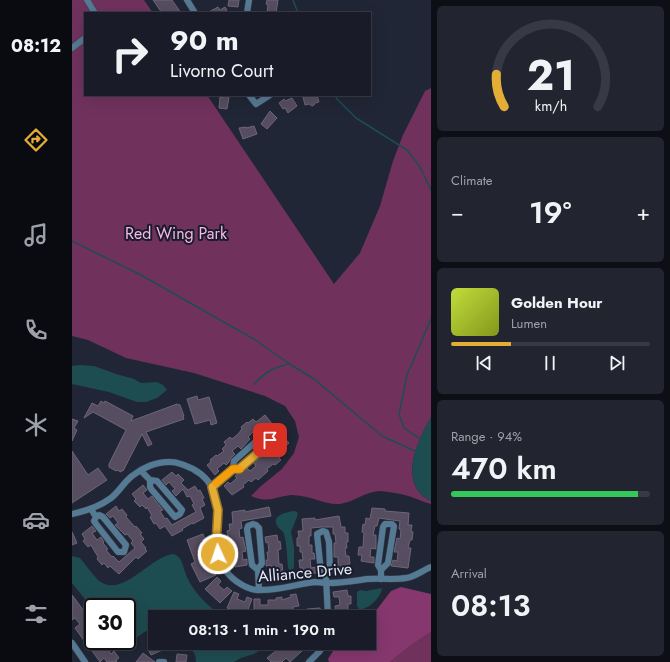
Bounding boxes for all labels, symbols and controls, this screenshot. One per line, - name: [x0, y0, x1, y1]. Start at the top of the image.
- text: 90 m: [170, 20, 239, 61]
- icon: right: [104, 28, 156, 80]
- text: 08:12: [11, 33, 61, 59]
- text: 21: [526, 44, 575, 105]
- text: Livorno Court: [170, 58, 273, 84]
- text: km/h: [534, 95, 567, 115]
- icon: directions: [22, 126, 50, 154]
- text: Climate: [451, 171, 492, 190]
- text: 19°: [529, 191, 572, 234]
- text: −: [451, 196, 464, 228]
- text: +: [636, 196, 650, 228]
- icon: music: [22, 221, 50, 249]
- park label: Red Wing Park: [125, 222, 228, 245]
- text: Golden Hour: [511, 292, 603, 314]
- text: Lumen: [511, 314, 547, 333]
- icon: phone: [22, 316, 50, 344]
- icon: previous: [473, 352, 495, 374]
- icon: pause: [539, 352, 561, 374]
- icon: next: [606, 352, 628, 374]
- icon: climate: [22, 411, 50, 439]
- pin: [253, 423, 287, 457]
- text: Range · 94%: [451, 427, 522, 446]
- icon: arrive: [259, 429, 281, 451]
- text: 470 km: [451, 447, 557, 490]
- icon: car: [22, 506, 50, 534]
- position arrow: [197, 533, 239, 575]
- street label: Alliance Drive: [257, 557, 353, 588]
- text: Arrival: [451, 564, 487, 583]
- text: 08:13: [451, 584, 530, 627]
- speed limit sign: 30: [84, 598, 136, 650]
- icon: filters: [22, 600, 50, 628]
- text: 08:13 · 1 min · 190 m: [189, 619, 335, 641]

